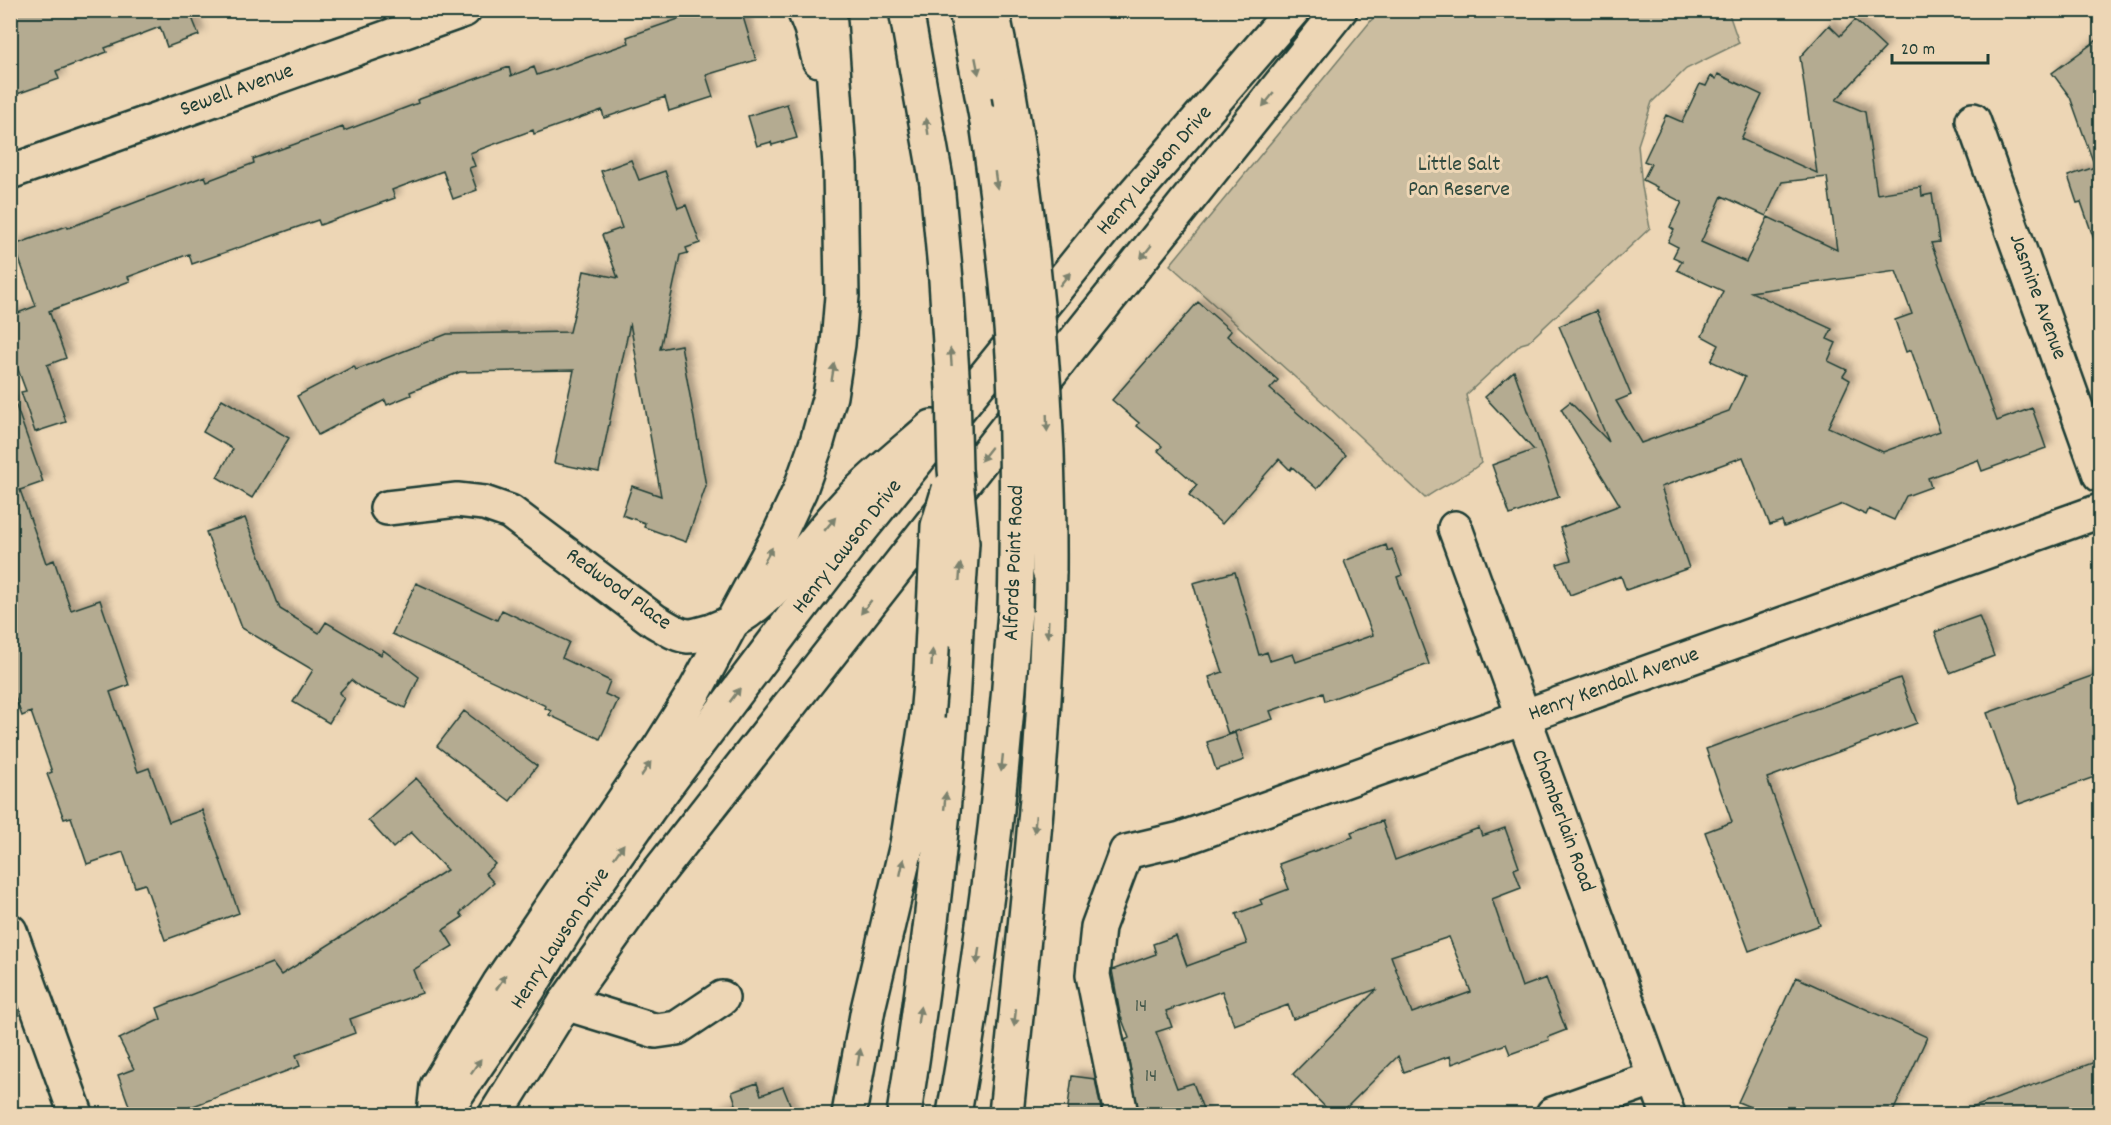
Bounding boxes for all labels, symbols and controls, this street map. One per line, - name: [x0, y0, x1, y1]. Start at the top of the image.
- scale bar: [1892, 27, 1988, 65]
- text: 20 m: [1901, 38, 1935, 63]
- street label: Sewell Avenue: [176, 56, 298, 126]
- one-way arrow: [973, 57, 982, 76]
- one-way arrow: [1263, 92, 1275, 107]
- street label: Henry Lawson Drive: [1090, 99, 1220, 243]
- one-way arrow: [923, 116, 932, 135]
- park label: Little Salt Pan Reserve: [1408, 150, 1510, 206]
- one-way arrow: [991, 171, 1000, 190]
- street label: Jasmine Avenue: [2000, 230, 2074, 364]
- one-way arrow: [1141, 244, 1153, 259]
- one-way arrow: [1058, 271, 1071, 287]
- one-way arrow: [946, 347, 956, 366]
- one-way arrow: [829, 363, 838, 382]
- one-way arrow: [1042, 414, 1051, 433]
- one-way arrow: [980, 446, 992, 462]
- street label: Henry Lawson Drive: [785, 473, 911, 621]
- street label: Alfords Point Road: [997, 485, 1033, 641]
- one-way arrow: [823, 517, 836, 532]
- street label: Redwood Place: [559, 541, 677, 639]
- one-way arrow: [763, 546, 773, 563]
- one-way arrow: [955, 563, 965, 582]
- one-way arrow: [860, 600, 872, 615]
- one-way arrow: [1043, 620, 1053, 639]
- street label: Henry Kendall Avenue: [1524, 640, 1704, 730]
- one-way arrow: [928, 649, 937, 668]
- one-way arrow: [728, 687, 740, 702]
- street label: Chamberlain Road: [1522, 745, 1602, 897]
- one-way arrow: [997, 753, 1007, 772]
- one-way arrow: [640, 760, 651, 777]
- one-way arrow: [941, 791, 950, 810]
- one-way arrow: [1030, 814, 1040, 833]
- one-way arrow: [613, 844, 625, 860]
- one-way arrow: [898, 857, 907, 876]
- street label: Henry Lawson Drive: [504, 862, 618, 1016]
- one-way arrow: [974, 947, 983, 966]
- one-way arrow: [495, 974, 506, 990]
- house number: 14: [1135, 993, 1147, 1021]
- one-way arrow: [915, 1006, 924, 1025]
- one-way arrow: [1010, 1008, 1020, 1027]
- one-way arrow: [855, 1047, 864, 1066]
- one-way arrow: [470, 1059, 482, 1075]
- house number: 14: [1145, 1063, 1157, 1091]

